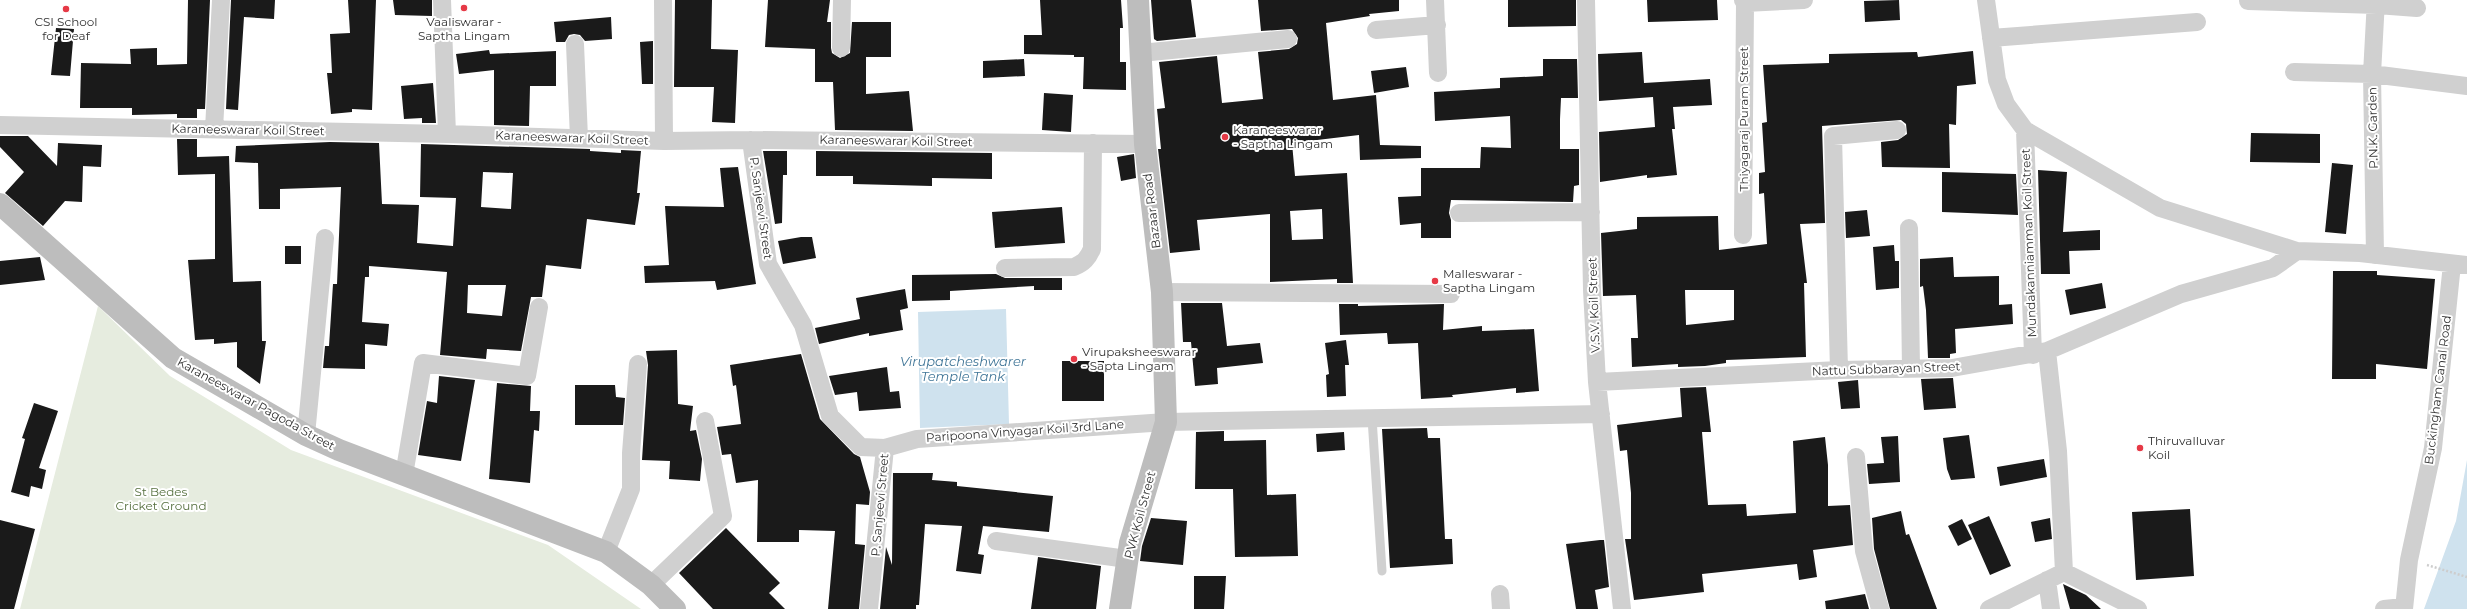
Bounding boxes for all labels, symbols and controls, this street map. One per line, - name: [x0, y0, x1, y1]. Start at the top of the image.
- marker: Vaaliswarar - Saptha Lingam: [459, 3, 469, 13]
- marker: CSI School for Deaf: [61, 4, 71, 14]
- place label: CSI School for Deaf: [34, 14, 98, 43]
- place label: Vaaliswarar - Saptha Lingam: [418, 14, 510, 43]
- street label: Thiyagaraj Puram Street: [1736, 46, 1751, 191]
- street label: P.N.K. Garden: [2364, 87, 2381, 169]
- street label: Karaneeswarar Koil Street: [171, 121, 325, 138]
- place label: Karaneeswarar - Saptha Lingam: [1233, 122, 1333, 151]
- street label: Karaneeswarar Koil Street: [495, 127, 649, 148]
- street label: Karaneeswarar Koil Street: [819, 132, 973, 149]
- marker: Karaneeswarar - Saptha Lingam: [1220, 132, 1230, 142]
- street label: Mundakanniamman Koil Street: [2018, 148, 2039, 338]
- street label: P. Sanjeevi Street: [747, 156, 776, 260]
- street label: Bazaar Road: [1139, 173, 1164, 250]
- street label: V.S.V. Koil Street: [1584, 257, 1603, 353]
- place label: Malleswarar - Saptha Lingam: [1443, 266, 1535, 295]
- marker: Malleswarar - Saptha Lingam: [1430, 276, 1440, 286]
- street label: Buckingham Canal Road: [2421, 315, 2454, 465]
- place label: Virupaksheeswarar - Sapta Lingam: [1082, 344, 1196, 373]
- water label: Virupatcheshwarer Temple Tank: [900, 353, 1027, 384]
- street label: Karaneeswarar Pagoda Street: [175, 354, 338, 453]
- marker: Virupaksheeswarar - Sapta Lingam: [1069, 354, 1079, 364]
- street label: Nattu Subbarayan Street: [1812, 358, 1961, 379]
- street label: Paripoona Vinyagar Koil 3rd Lane: [925, 416, 1124, 445]
- place label: Thiruvalluvar Koil: [2148, 433, 2225, 462]
- marker: Thiruvalluvar Koil: [2135, 443, 2145, 453]
- street label: P. Sanjeevi Street: [868, 453, 891, 557]
- street label: PVK Koil Street: [1121, 469, 1158, 560]
- park label: St Bedes Cricket Ground: [115, 484, 207, 513]

